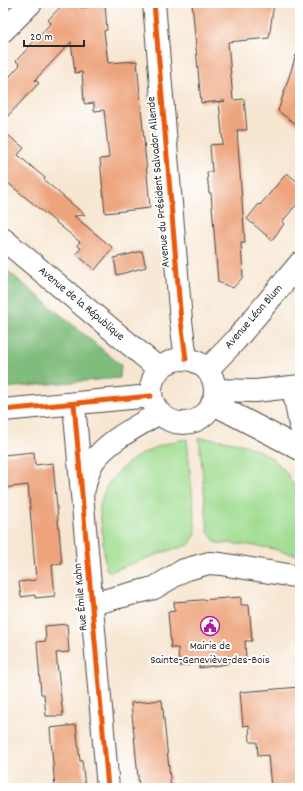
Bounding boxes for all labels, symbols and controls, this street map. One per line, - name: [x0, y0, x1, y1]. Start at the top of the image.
- scale bar: [24, 22, 84, 48]
- text: 20 m: [30, 29, 53, 46]
- street label: Avenue du Président Salvador Allende: [143, 96, 175, 268]
- street label: Avenue de la République: [34, 263, 128, 345]
- street label: Avenue Léon Blum: [221, 281, 287, 353]
- street label: Rue Émile Kahn: [70, 562, 92, 632]
- public building icon: Mairie de Sainte-Geneviève-des-Bois: [199, 615, 221, 637]
- place label: Mairie de Sainte-Geneviève-des-Bois: [150, 638, 270, 669]

